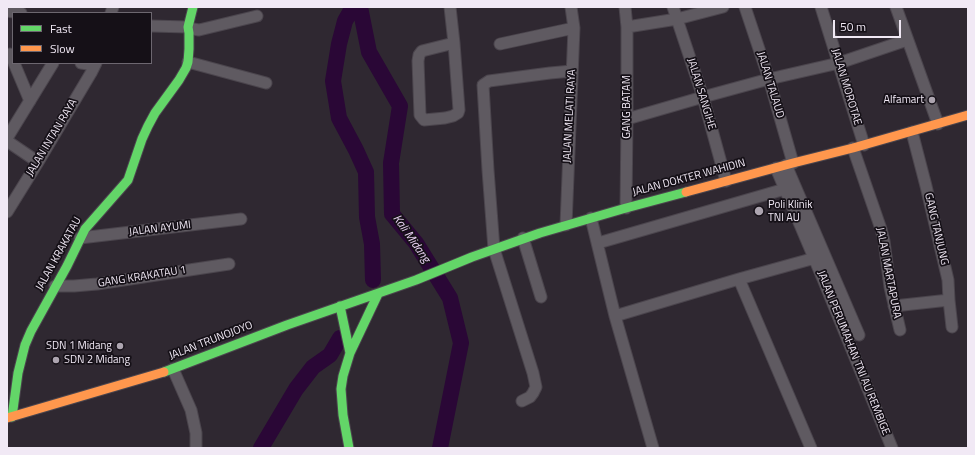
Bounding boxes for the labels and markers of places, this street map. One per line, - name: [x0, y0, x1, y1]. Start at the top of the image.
- place label: Alfamart: [883, 93, 924, 107]
- marker: Alfamart: [927, 95, 937, 105]
- place label: Poli Klinik TNI AU: [768, 198, 812, 224]
- marker: Poli Klinik TNI AU: [753, 205, 765, 217]
- place label: SDN 1 Midang: [46, 339, 112, 353]
- marker: SDN 1 Midang: [115, 341, 125, 351]
- place label: SDN 2 Midang: [64, 353, 130, 367]
- marker: SDN 2 Midang: [51, 355, 61, 365]

